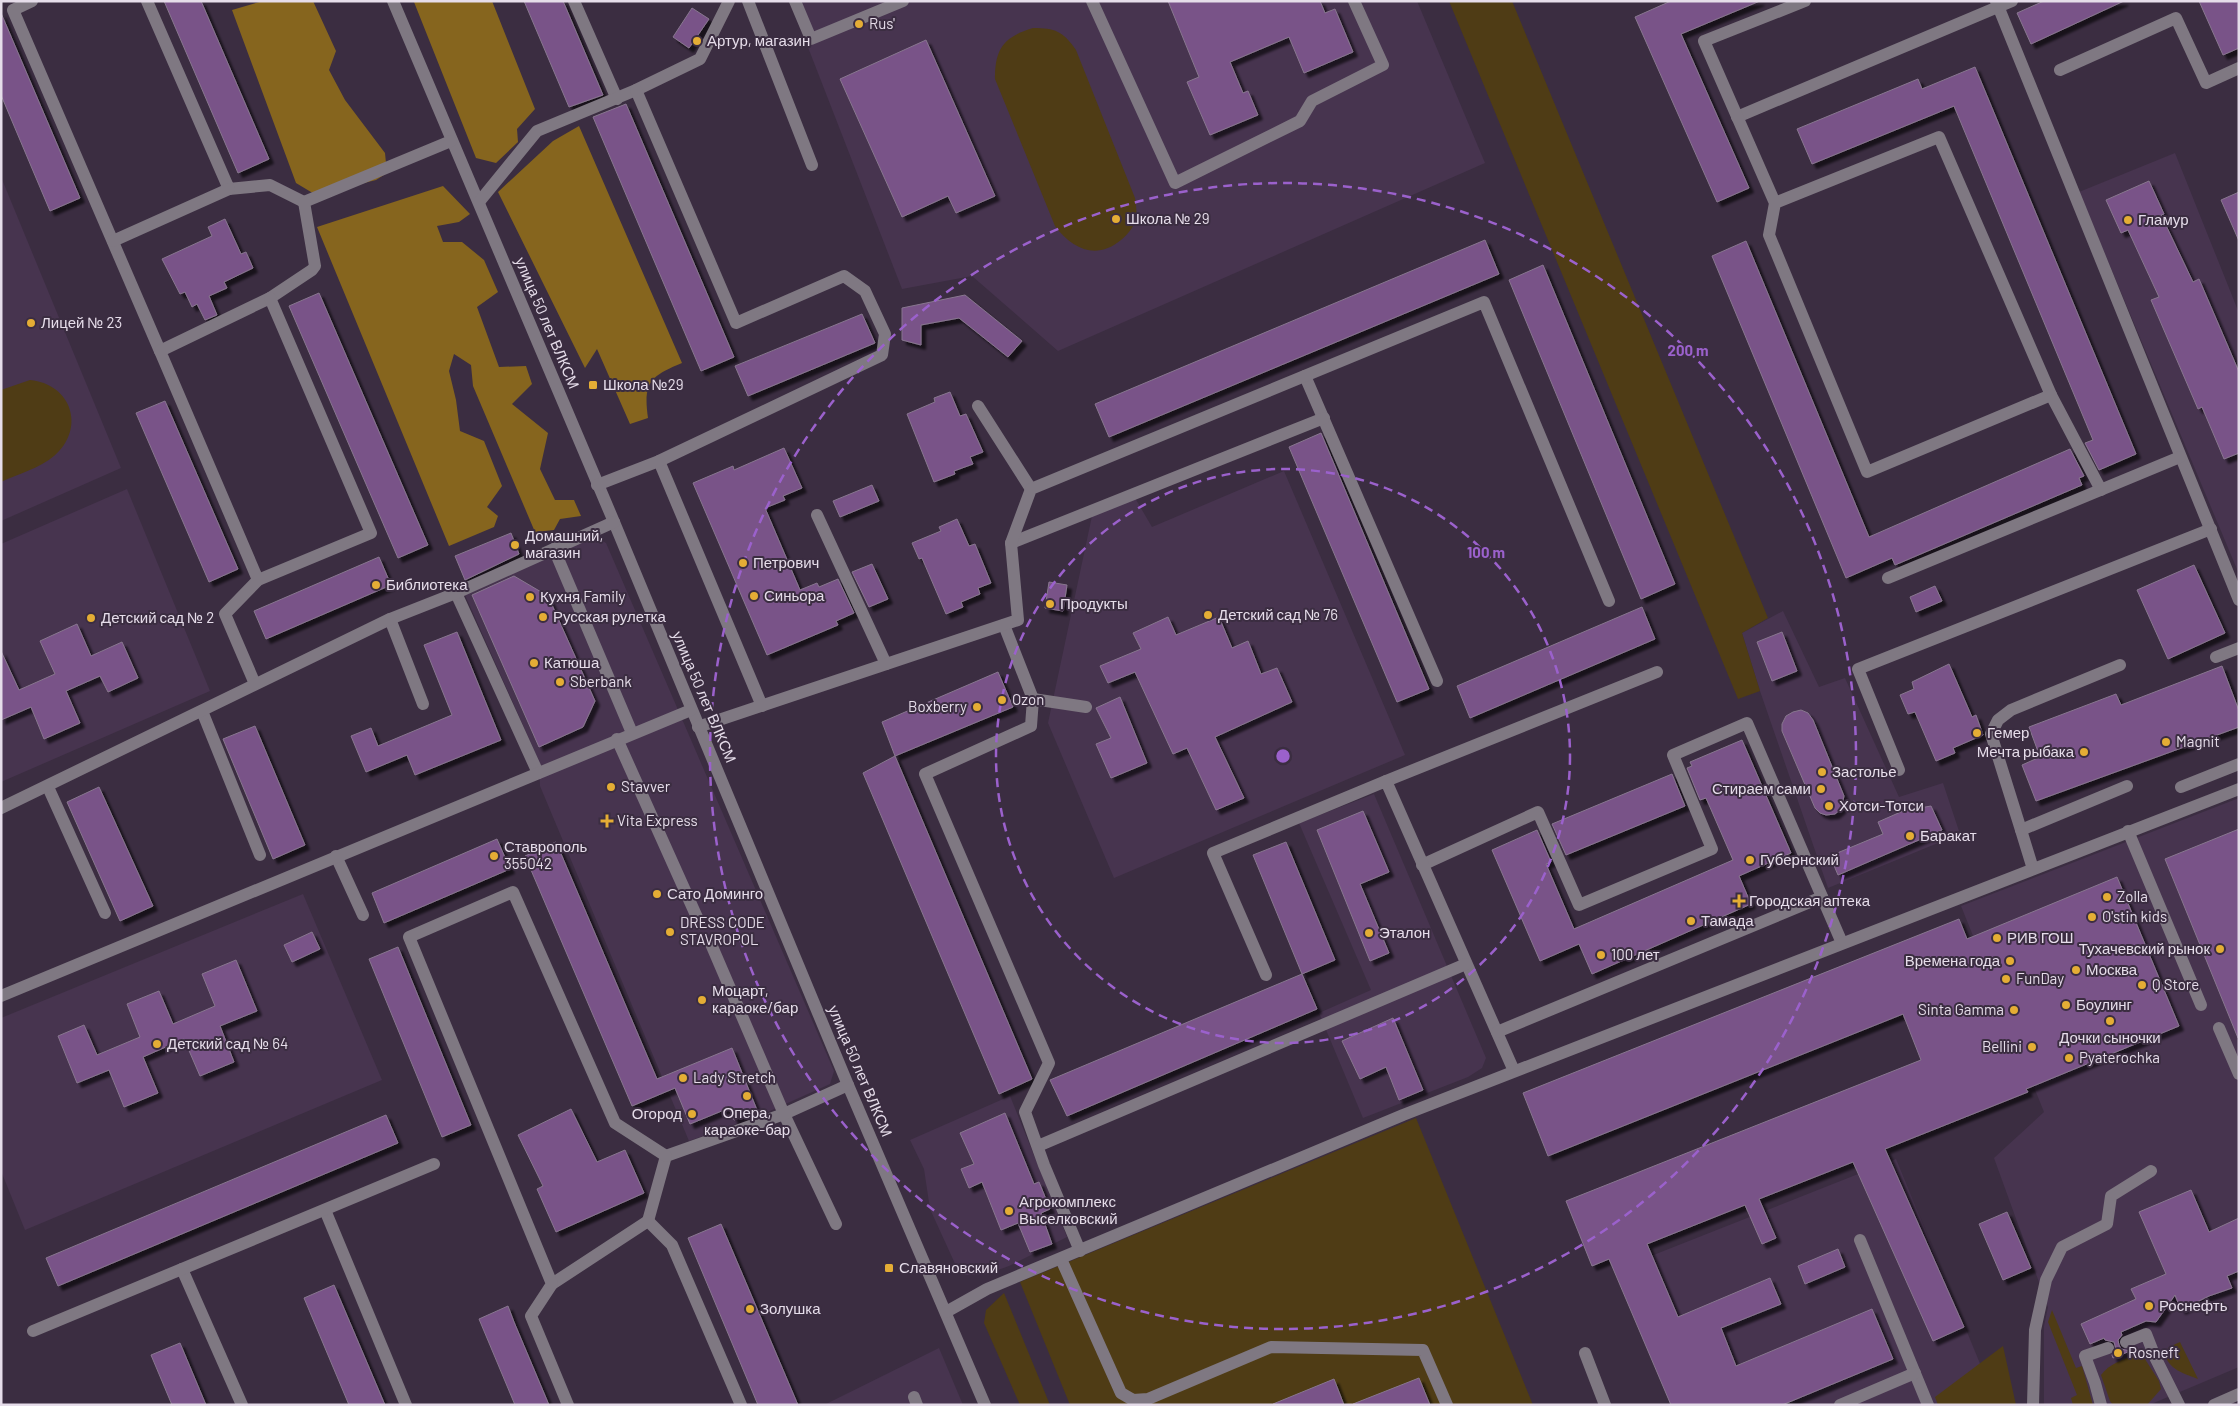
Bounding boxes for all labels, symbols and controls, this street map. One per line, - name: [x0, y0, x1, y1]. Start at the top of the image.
- place label: Rus': [869, 14, 895, 32]
- marker: Rus': [853, 18, 865, 30]
- place label: Артур, магазин: [707, 31, 810, 49]
- marker: Артур, магазин: [691, 35, 703, 47]
- place label: Школа № 29: [1126, 209, 1210, 227]
- place label: Гламур: [2138, 210, 2189, 228]
- marker: Школа № 29: [1110, 213, 1122, 225]
- marker: Гламур: [2122, 214, 2134, 226]
- street label: улица 50 лет ВЛКСМ: [512, 254, 584, 391]
- place label: Лицей № 23: [41, 313, 122, 331]
- marker: Лицей № 23: [25, 317, 37, 329]
- text: 200 m: [1667, 341, 1709, 359]
- place label: Школа №29: [603, 375, 684, 393]
- marker: Школа №29: [587, 379, 599, 391]
- place label: Домашний, магазин: [525, 526, 603, 561]
- marker: Домашний, магазин: [509, 539, 521, 551]
- text: 100 m: [1467, 543, 1505, 561]
- place label: Петрович: [753, 553, 819, 571]
- marker: Петрович: [737, 557, 749, 569]
- place label: Библиотека: [386, 575, 468, 593]
- marker: Библиотека: [370, 579, 382, 591]
- place label: Синьора: [764, 586, 825, 604]
- place label: Кухня Family: [540, 587, 626, 605]
- marker: Синьора: [748, 590, 760, 602]
- marker: Кухня Family: [524, 591, 536, 603]
- place label: Продукты: [1060, 594, 1128, 612]
- marker: Продукты: [1044, 598, 1056, 610]
- place label: Детский сад № 76: [1218, 605, 1338, 623]
- place label: Русская рулетка: [553, 607, 666, 625]
- place label: Детский сад № 2: [101, 608, 214, 626]
- marker: Детский сад № 76: [1202, 609, 1214, 621]
- marker: Русская рулетка: [537, 611, 549, 623]
- marker: Детский сад № 2: [85, 612, 97, 624]
- street label: улица 50 лет ВЛКСМ: [669, 628, 741, 765]
- place label: Катюша: [544, 653, 600, 671]
- marker: Катюша: [528, 657, 540, 669]
- place label: Sberbank: [570, 672, 632, 690]
- marker: Sberbank: [554, 676, 566, 688]
- place label: Ozon: [1012, 690, 1044, 708]
- marker: Ozon: [996, 694, 1008, 706]
- place label: Boxberry: [908, 697, 967, 715]
- marker: Boxberry: [971, 701, 983, 713]
- place label: Гемер: [1987, 723, 2029, 741]
- marker: Гемер: [1971, 727, 1983, 739]
- place label: Magnit: [2176, 732, 2220, 750]
- marker: Magnit: [2160, 736, 2172, 748]
- place label: Мечта рыбака: [1977, 742, 2075, 760]
- marker: Мечта рыбака: [2078, 746, 2090, 758]
- centre of rings: [1274, 747, 1292, 765]
- place label: Застолье: [1832, 762, 1897, 780]
- marker: Застолье: [1816, 766, 1828, 778]
- place label: Stavver: [621, 777, 671, 795]
- place label: Стираем сами: [1712, 779, 1811, 797]
- marker: Stavver: [605, 781, 617, 793]
- marker: Стираем сами: [1815, 783, 1827, 795]
- place label: Хотси-Тотси: [1839, 796, 1924, 814]
- marker: Хотси-Тотси: [1823, 800, 1835, 812]
- place label: Vita Express: [617, 811, 698, 829]
- marker: Vita Express: [601, 815, 613, 827]
- place label: Баракат: [1920, 826, 1977, 844]
- marker: Баракат: [1904, 830, 1916, 842]
- place label: Ставрополь 355042: [504, 837, 587, 872]
- marker: Ставрополь 355042: [488, 850, 500, 862]
- place label: Губернский: [1760, 850, 1839, 868]
- marker: Губернский: [1744, 854, 1756, 866]
- place label: Сато Доминго: [667, 884, 763, 902]
- place label: Zolla: [2117, 887, 2148, 905]
- marker: Сато Доминго: [651, 888, 663, 900]
- place label: Городская аптека: [1749, 891, 1871, 909]
- marker: Zolla: [2101, 891, 2113, 903]
- marker: Городская аптека: [1733, 895, 1745, 907]
- place label: O'stin kids: [2102, 907, 2167, 925]
- place label: Тамада: [1701, 911, 1754, 929]
- marker: O'stin kids: [2086, 911, 2098, 923]
- place label: DRESS CODE STAVROPOL: [680, 913, 765, 948]
- marker: Тамада: [1685, 915, 1697, 927]
- place label: Эталон: [1379, 923, 1430, 941]
- marker: DRESS CODE STAVROPOL: [664, 926, 676, 938]
- marker: Эталон: [1363, 927, 1375, 939]
- place label: РИВ ГОШ: [2007, 928, 2074, 946]
- marker: РИВ ГОШ: [1991, 932, 2003, 944]
- place label: Тухачевский рынок: [2079, 939, 2210, 957]
- marker: Тухачевский рынок: [2214, 943, 2226, 955]
- place label: 100 лет: [1611, 945, 1660, 963]
- marker: 100 лет: [1595, 949, 1607, 961]
- place label: Времена года: [1905, 951, 2001, 969]
- marker: Времена года: [2004, 955, 2016, 967]
- place label: Москва: [2086, 960, 2138, 978]
- marker: Москва: [2070, 964, 2082, 976]
- place label: FunDay: [2016, 969, 2064, 987]
- marker: FunDay: [2000, 973, 2012, 985]
- place label: Q Store: [2152, 975, 2199, 993]
- marker: Q Store: [2136, 979, 2148, 991]
- place label: Моцарт, караоке/бар: [712, 981, 798, 1016]
- marker: Моцарт, караоке/бар: [696, 994, 708, 1006]
- place label: Боулинг: [2076, 995, 2133, 1013]
- marker: Боулинг: [2060, 999, 2072, 1011]
- place label: Sinta Gamma: [1918, 1000, 2004, 1018]
- street label: улица 50 лет ВЛКСМ: [825, 1002, 897, 1139]
- marker: Sinta Gamma: [2008, 1004, 2020, 1016]
- marker: Дочки сыночки: [2104, 1015, 2116, 1027]
- place label: Дочки сыночки: [2059, 1028, 2161, 1046]
- place label: Детский сад № 64: [167, 1034, 288, 1052]
- place label: Bellini: [1982, 1037, 2022, 1055]
- marker: Детский сад № 64: [151, 1038, 163, 1050]
- marker: Bellini: [2026, 1041, 2038, 1053]
- place label: Pyaterochka: [2079, 1048, 2160, 1066]
- marker: Pyaterochka: [2063, 1052, 2075, 1064]
- place label: Lady Stretch: [693, 1068, 776, 1086]
- marker: Lady Stretch: [677, 1072, 689, 1084]
- marker: Опера, караоке-бар: [741, 1090, 753, 1102]
- place label: Опера, караоке-бар: [704, 1103, 790, 1138]
- place label: Огород: [632, 1104, 682, 1122]
- marker: Огород: [686, 1108, 698, 1120]
- place label: Агрокомплекс Выселковский: [1019, 1192, 1118, 1227]
- marker: Агрокомплекс Выселковский: [1003, 1205, 1015, 1217]
- place label: Славяновский: [899, 1258, 998, 1276]
- marker: Славяновский: [883, 1262, 895, 1274]
- place label: Роснефть: [2159, 1296, 2228, 1314]
- place label: Золушка: [760, 1299, 821, 1317]
- marker: Роснефть: [2143, 1300, 2155, 1312]
- marker: Золушка: [744, 1303, 756, 1315]
- place label: Rosneft: [2128, 1343, 2179, 1361]
- marker: Rosneft: [2112, 1347, 2124, 1359]

